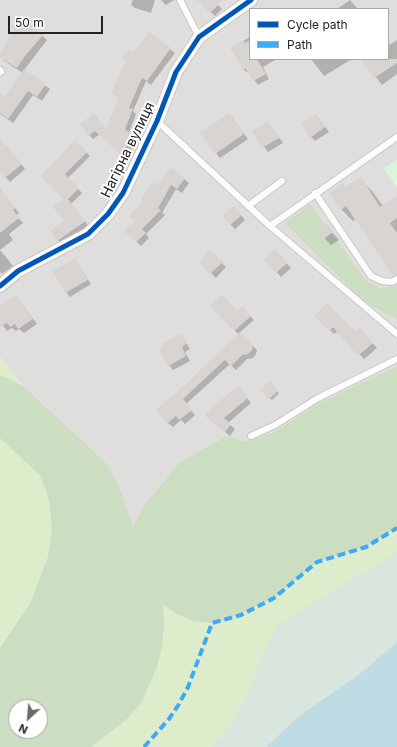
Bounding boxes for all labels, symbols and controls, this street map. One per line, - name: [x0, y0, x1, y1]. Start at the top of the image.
- scale bar: [10, 8, 105, 34]
- legend: [249, 8, 389, 60]
- text: 50 m: [15, 15, 44, 30]
- text: Cycle path: [287, 17, 348, 32]
- text: Path: [287, 37, 312, 52]
- street label: Нагірна вулиця: [98, 99, 158, 201]
- north arrow: [8, 699, 48, 739]
- text: N: [16, 721, 30, 737]

